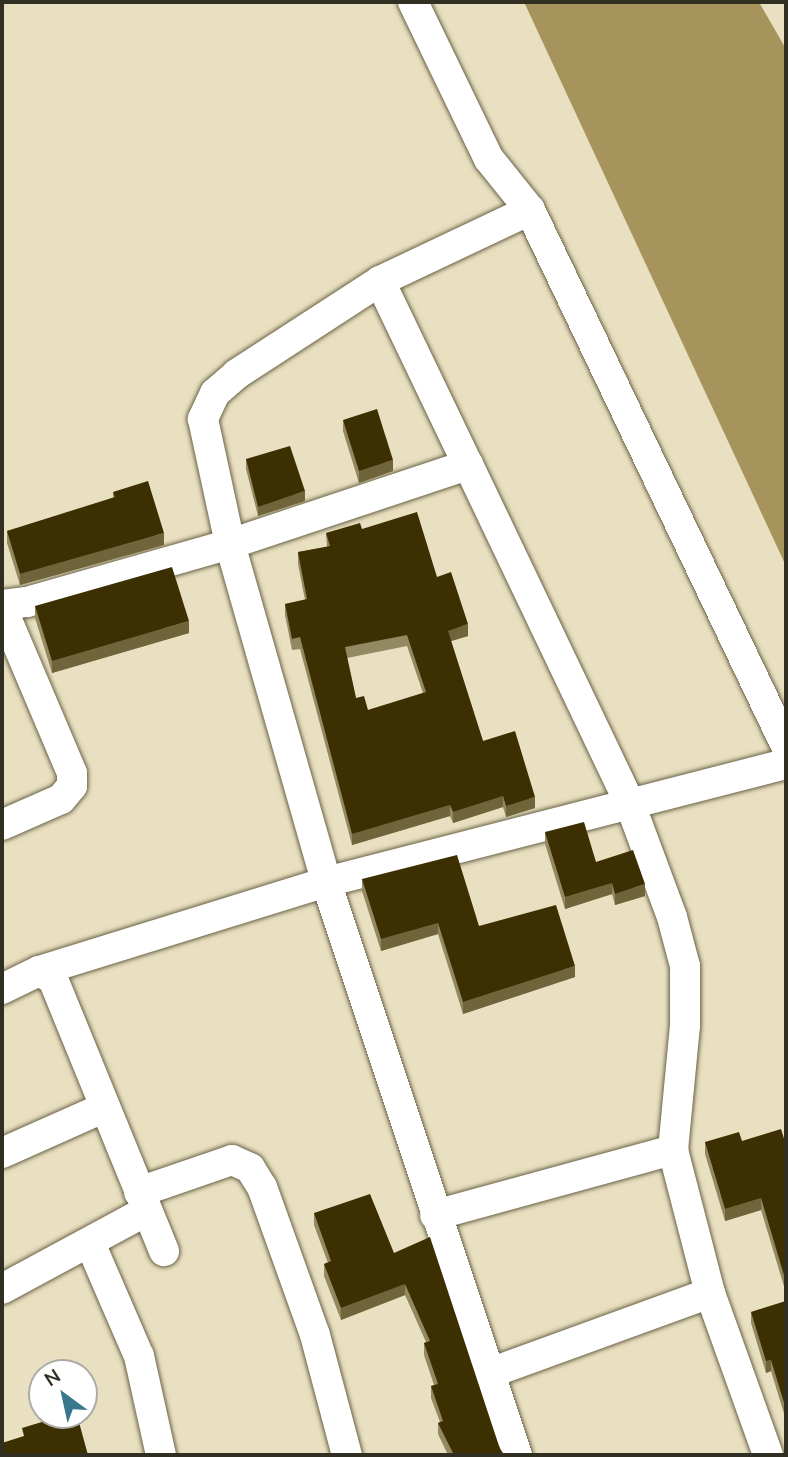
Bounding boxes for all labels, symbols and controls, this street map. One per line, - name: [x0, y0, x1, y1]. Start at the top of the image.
- north arrow: [28, 1359, 98, 1429]
- text: N: [40, 1363, 66, 1393]

